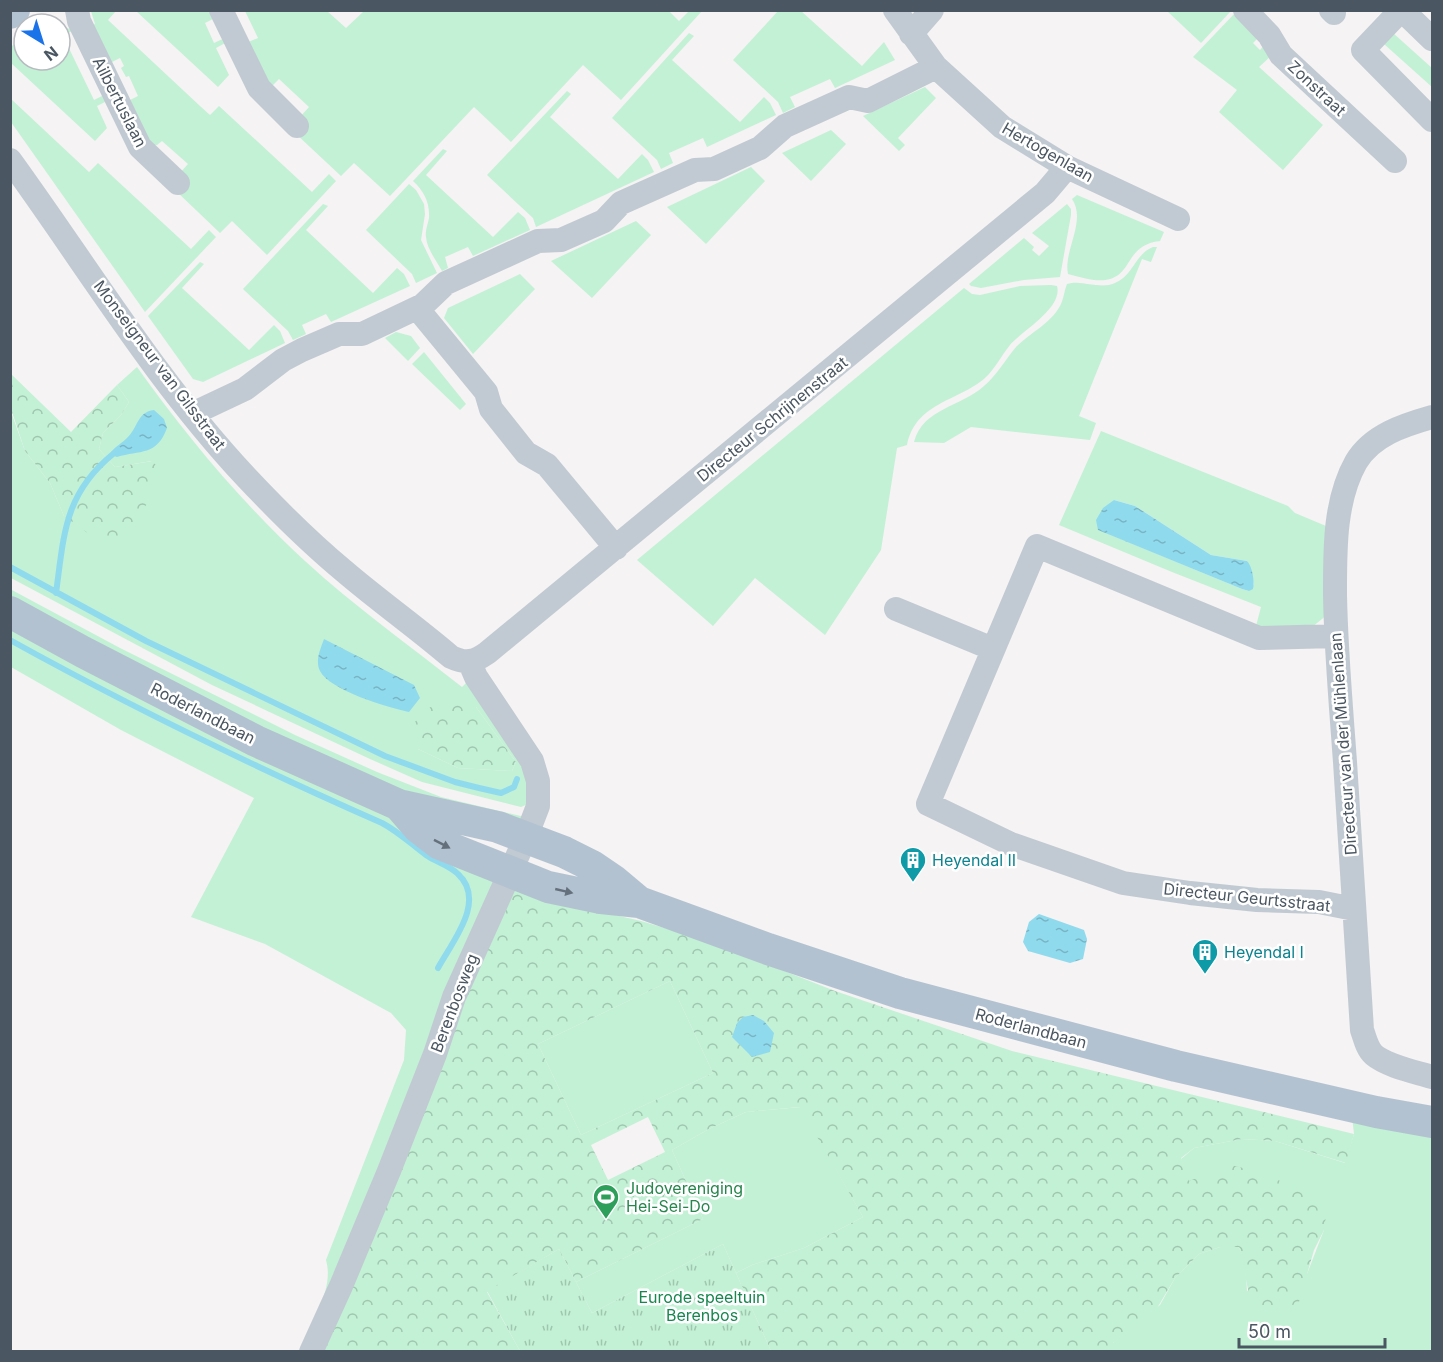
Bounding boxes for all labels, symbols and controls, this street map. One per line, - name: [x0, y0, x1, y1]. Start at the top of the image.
- north arrow: [12, 12, 72, 72]
- text: N: [40, 42, 62, 65]
- street label: Ailbertuslaan: [89, 53, 151, 151]
- street label: Zonstraat: [1284, 56, 1350, 120]
- street label: Hertogenlaan: [999, 118, 1097, 186]
- street label: Monseigneur van Gilsstraat: [90, 276, 230, 454]
- street label: Directeur Schrijnenstraat: [693, 352, 851, 486]
- street label: Directeur van der Mühlenlaan: [1325, 632, 1361, 856]
- street label: Roderlandbaan: [147, 678, 259, 748]
- one-way arrow: [434, 839, 451, 849]
- building icon: Heyendal II: [898, 845, 928, 883]
- place label: Heyendal II: [932, 850, 1016, 870]
- street label: Directeur Geurtsstraat: [1163, 878, 1331, 916]
- one-way arrow: [555, 886, 573, 896]
- building icon: Heyendal I: [1190, 937, 1220, 975]
- place label: Heyendal I: [1224, 942, 1304, 962]
- street label: Berenbosweg: [426, 951, 482, 1055]
- street label: Roderlandbaan: [973, 1004, 1089, 1052]
- place label: Judovereniging Hei-Sei-Do: [626, 1178, 743, 1216]
- sports icon: Judovereniging Hei-Sei-Do: [591, 1182, 621, 1220]
- park label: Eurode speeltuin Berenbos: [638, 1287, 766, 1325]
- scale bar: [1239, 1311, 1384, 1349]
- text: 50 m: [1248, 1321, 1291, 1342]

